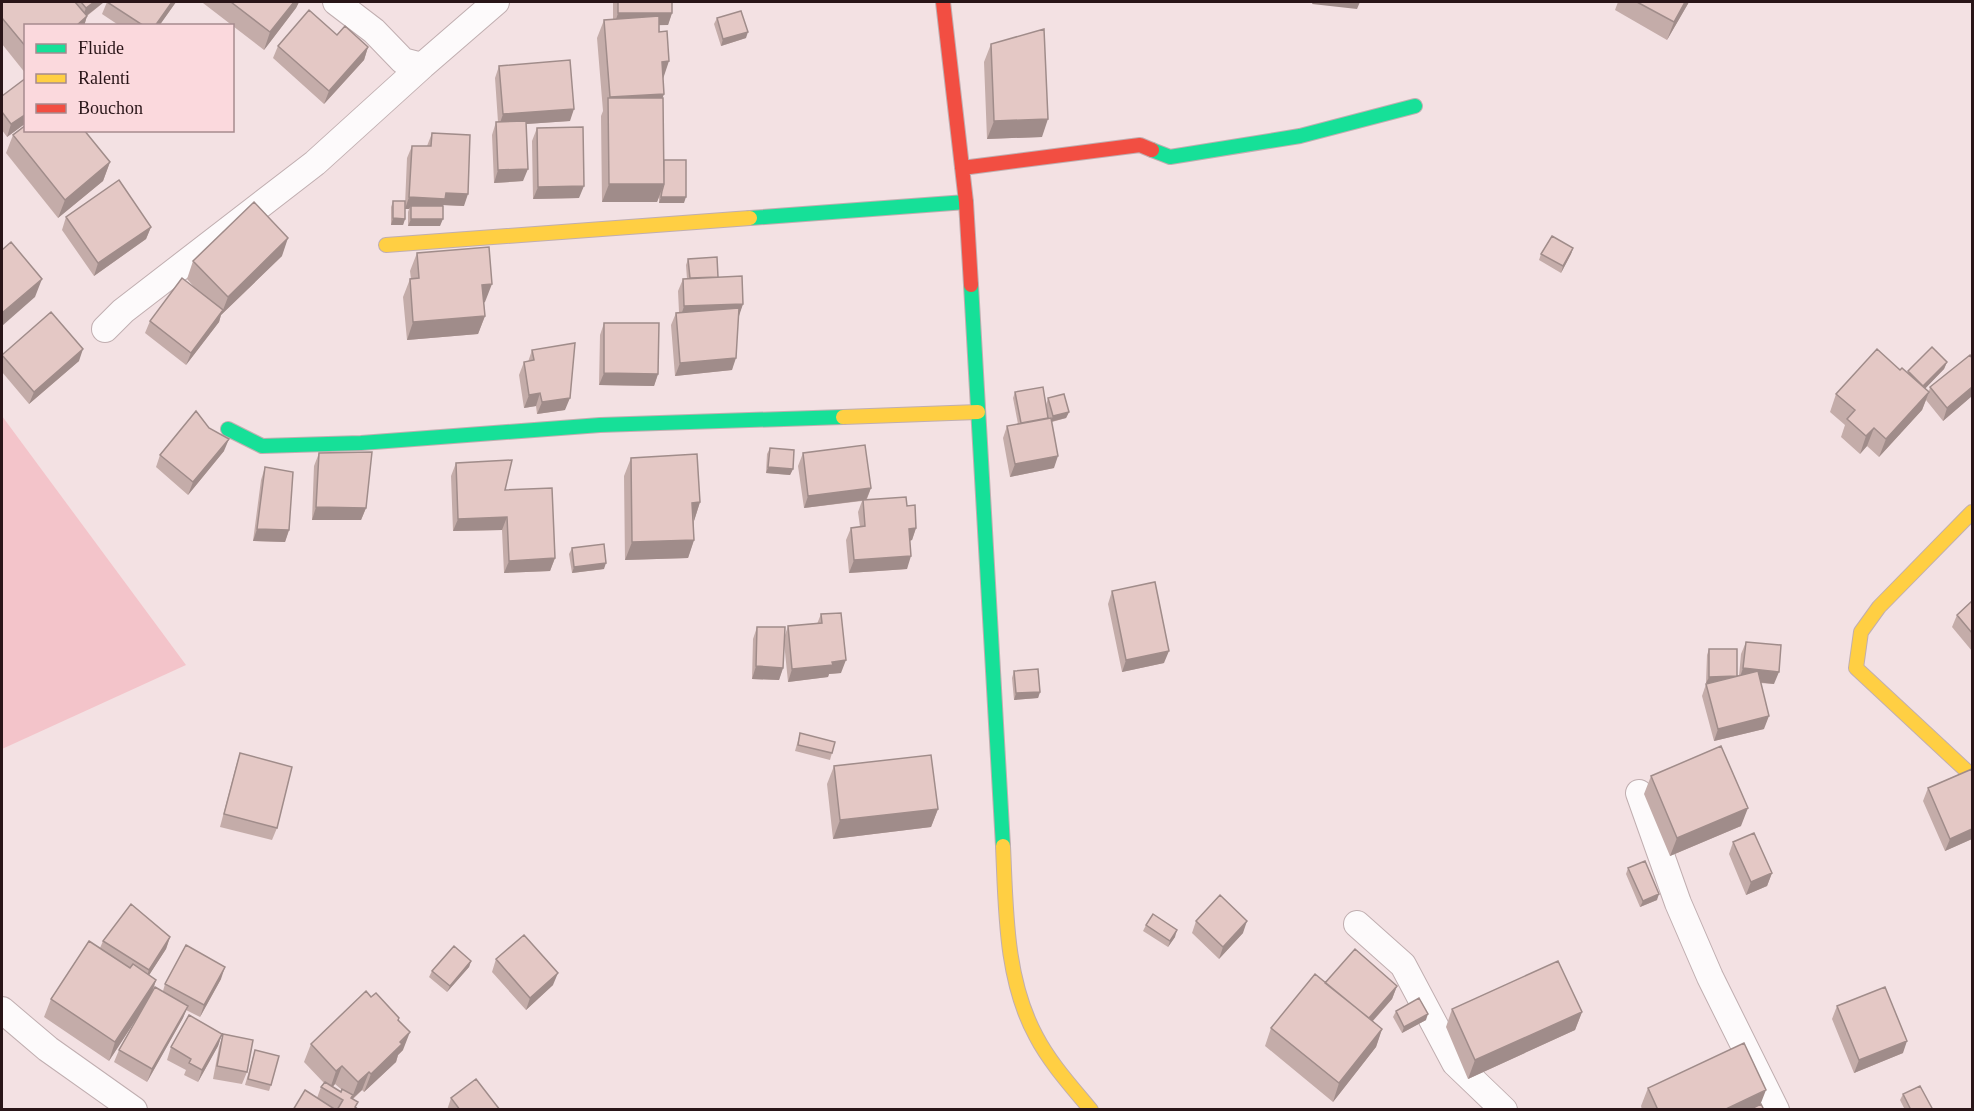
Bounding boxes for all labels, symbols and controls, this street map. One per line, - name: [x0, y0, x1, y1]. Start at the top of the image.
- legend: [24, 24, 234, 132]
- text: Fluide: [78, 38, 124, 58]
- text: Ralenti: [78, 68, 130, 88]
- text: Bouchon: [78, 98, 143, 118]

